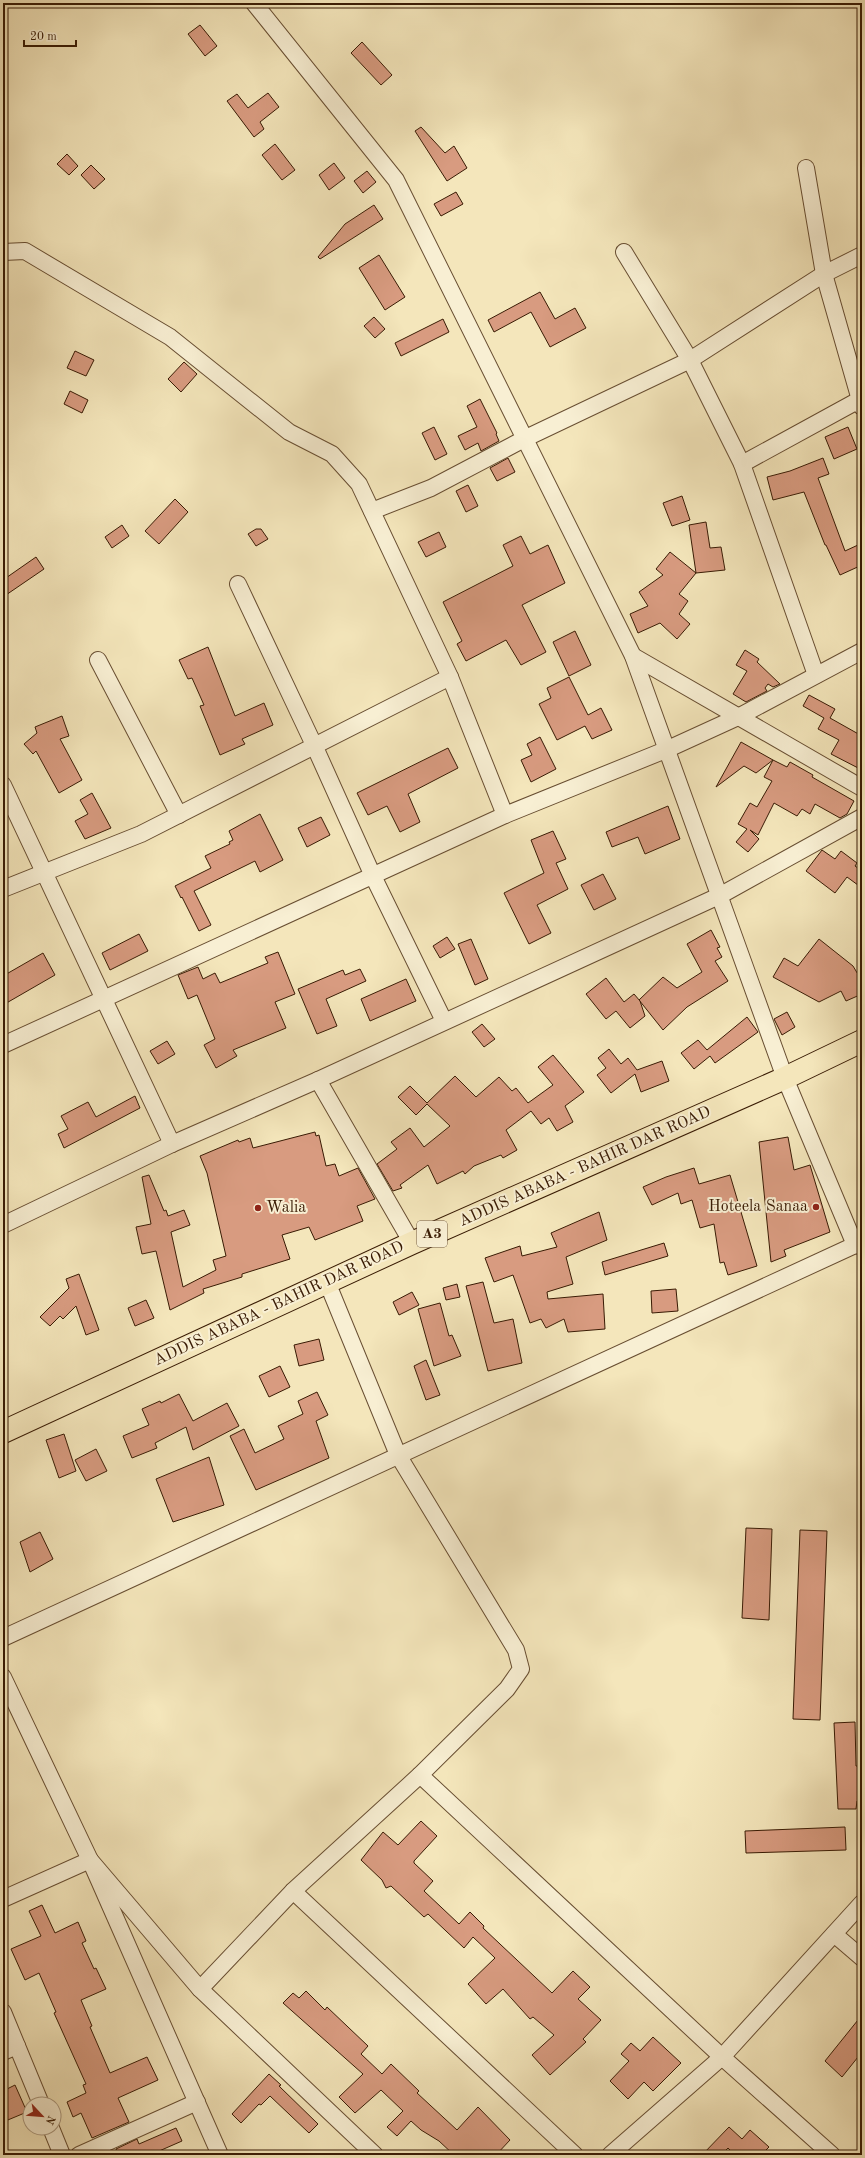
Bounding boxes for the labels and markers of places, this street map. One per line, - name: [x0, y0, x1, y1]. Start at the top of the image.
- place label: Hoteela Sanaa: [708, 1199, 808, 1215]
- place label: Walia: [266, 1200, 306, 1216]
- marker: Hoteela Sanaa: [811, 1202, 821, 1212]
- marker: Walia: [253, 1203, 263, 1213]

